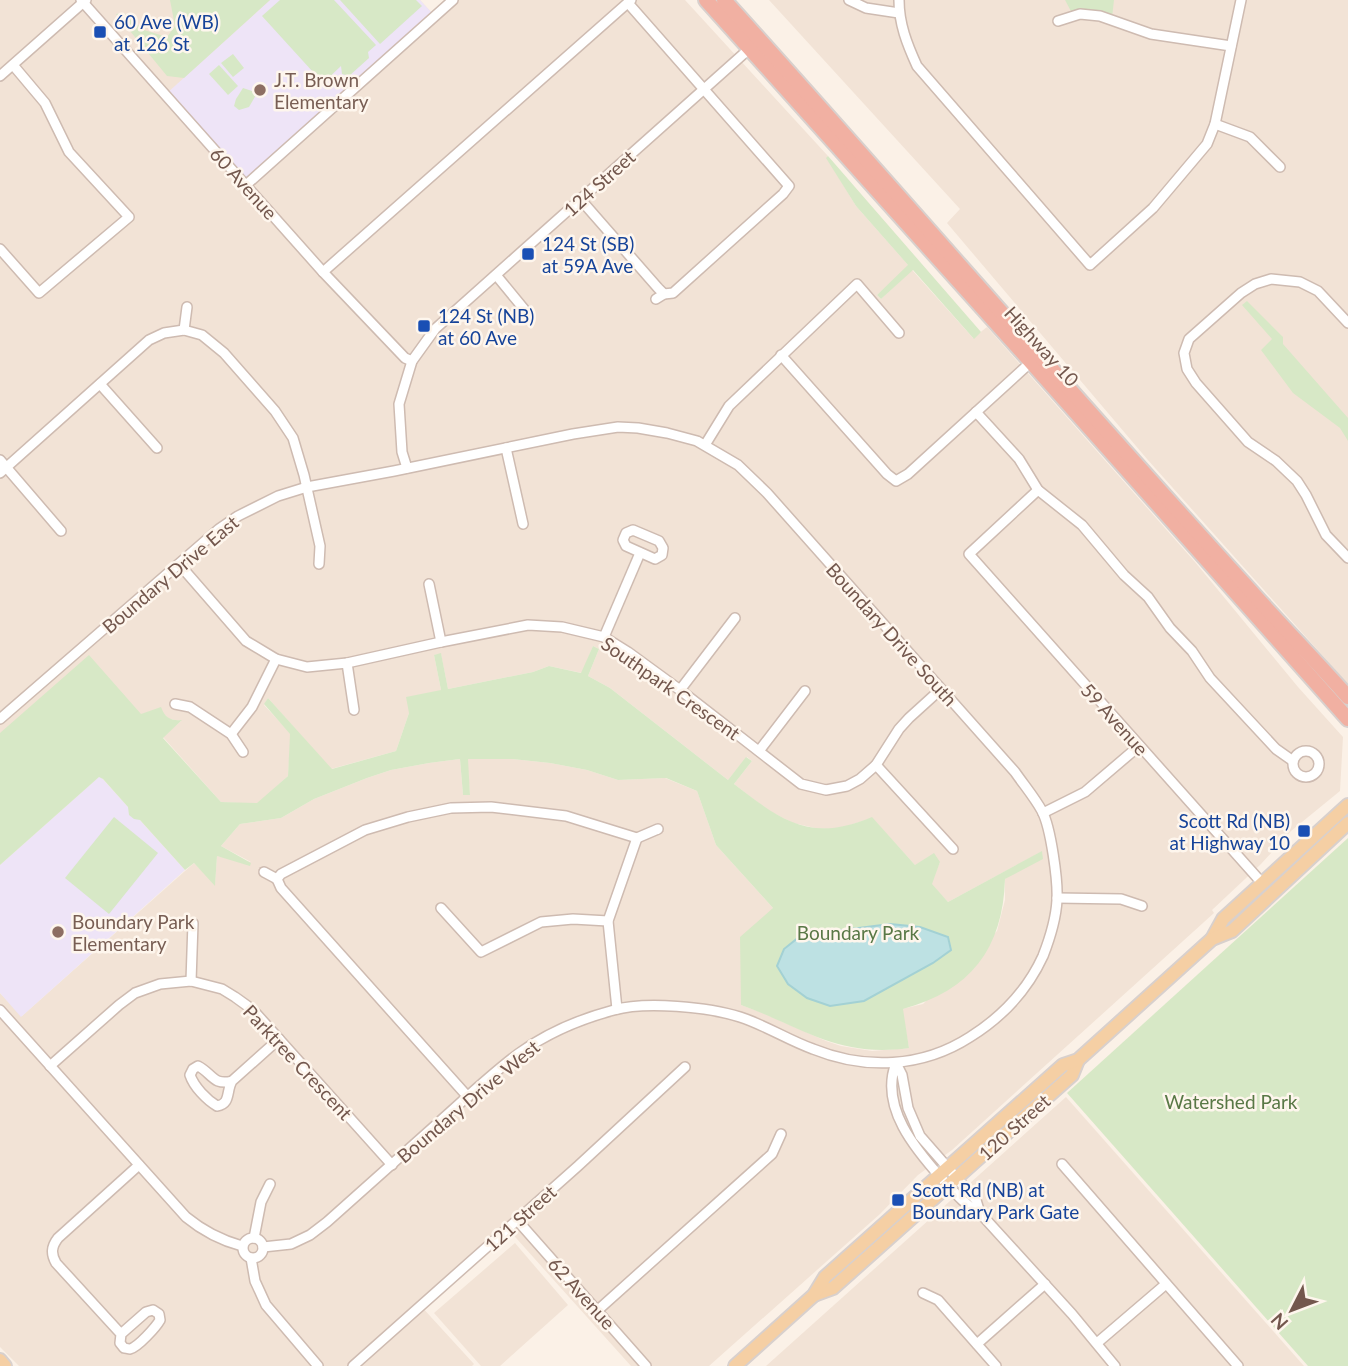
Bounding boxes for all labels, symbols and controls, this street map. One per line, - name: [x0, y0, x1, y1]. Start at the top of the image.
- place label: 60 Ave (WB) at 126 St: [114, 10, 219, 55]
- marker: 60 Ave (WB) at 126 St: [92, 24, 108, 40]
- place label: J.T. Brown Elementary: [274, 68, 369, 113]
- marker: J.T. Brown Elementary: [252, 82, 268, 98]
- street label: 60 Avenue: [206, 142, 282, 224]
- street label: 124 Street: [559, 145, 640, 221]
- place label: 124 St (SB) at 59A Ave: [542, 232, 634, 277]
- marker: 124 St (SB) at 59A Ave: [520, 246, 536, 262]
- street label: Highway 10: [1000, 301, 1084, 391]
- place label: 124 St (NB) at 60 Ave: [438, 304, 534, 349]
- marker: 124 St (NB) at 60 Ave: [416, 318, 432, 334]
- street label: Boundary Drive East: [97, 510, 243, 638]
- street label: Boundary Drive South: [822, 558, 962, 710]
- street label: Southpark Crescent: [597, 631, 745, 745]
- street label: 59 Avenue: [1077, 678, 1153, 760]
- place label: Scott Rd (NB) at Highway 10: [1169, 809, 1290, 854]
- marker: Scott Rd (NB) at Highway 10: [1296, 823, 1312, 839]
- place label: Boundary Park Elementary: [72, 910, 195, 955]
- park label: Boundary Park: [797, 921, 920, 944]
- marker: Boundary Park Elementary: [50, 924, 66, 940]
- street label: Parktree Crescent: [239, 1000, 357, 1124]
- street label: Boundary Drive West: [392, 1035, 544, 1167]
- street label: 120 Street: [974, 1089, 1055, 1165]
- park label: Watershed Park: [1164, 1090, 1298, 1113]
- place label: Scott Rd (NB) at Boundary Park Gate: [912, 1178, 1079, 1223]
- street label: 121 Street: [480, 1180, 561, 1256]
- marker: Scott Rd (NB) at Boundary Park Gate: [890, 1192, 906, 1208]
- street label: 62 Avenue: [544, 1252, 620, 1334]
- north arrow: [1257, 1275, 1327, 1345]
- text: N: [1266, 1309, 1292, 1335]

